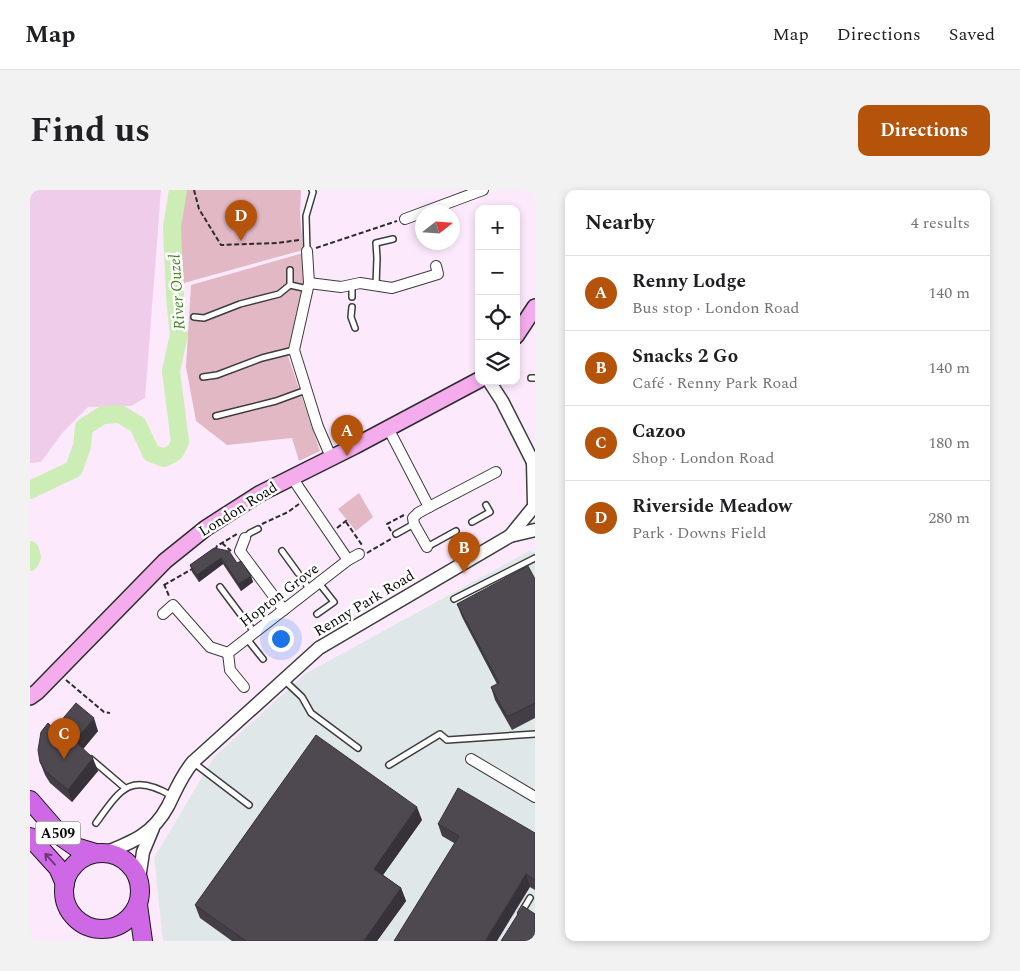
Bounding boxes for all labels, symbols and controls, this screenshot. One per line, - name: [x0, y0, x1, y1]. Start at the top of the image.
- text: Map: [25, 17, 75, 53]
- text: Map: [773, 21, 809, 48]
- text: Directions: [837, 21, 921, 48]
- text: Saved: [949, 21, 995, 48]
- text: Find us: [30, 104, 150, 157]
- button: Directions: [858, 105, 990, 156]
- pin: D: [225, 200, 257, 241]
- north arrow: [415, 205, 460, 250]
- map controls: [475, 205, 520, 385]
- button: +: [475, 205, 520, 250]
- text: Nearby: [585, 207, 655, 239]
- text: 4 results: [911, 211, 970, 235]
- button: −: [475, 250, 520, 295]
- water label: River Ouzel: [162, 253, 192, 331]
- text: Renny Lodge: [632, 267, 746, 296]
- text: A: [595, 281, 607, 305]
- text: 140 m: [928, 281, 970, 305]
- button: locate: [475, 295, 520, 340]
- text: Bus stop · London Road: [632, 296, 800, 320]
- button: layers: [475, 340, 520, 385]
- text: Snacks 2 Go: [632, 342, 738, 371]
- text: B: [595, 356, 607, 380]
- text: 140 m: [928, 356, 970, 380]
- text: Café · Renny Park Road: [632, 371, 798, 395]
- pin: A: [331, 415, 363, 456]
- text: Cazoo: [632, 417, 686, 446]
- text: C: [595, 431, 607, 455]
- text: 180 m: [928, 431, 970, 455]
- text: Shop · London Road: [632, 446, 775, 470]
- street label: London Road: [194, 476, 282, 543]
- text: Riverside Meadow: [632, 492, 792, 521]
- text: D: [595, 506, 607, 530]
- text: 280 m: [928, 506, 970, 530]
- text: Park · Downs Field: [632, 521, 766, 545]
- pin: B: [448, 532, 480, 573]
- street label: Hopton Grove: [235, 558, 324, 633]
- street label: Renny Park Road: [310, 564, 419, 643]
- your location: [268, 626, 294, 652]
- pin: C: [48, 718, 80, 759]
- road number: A509: [35, 822, 80, 844]
- one-way arrow: [44, 852, 56, 865]

